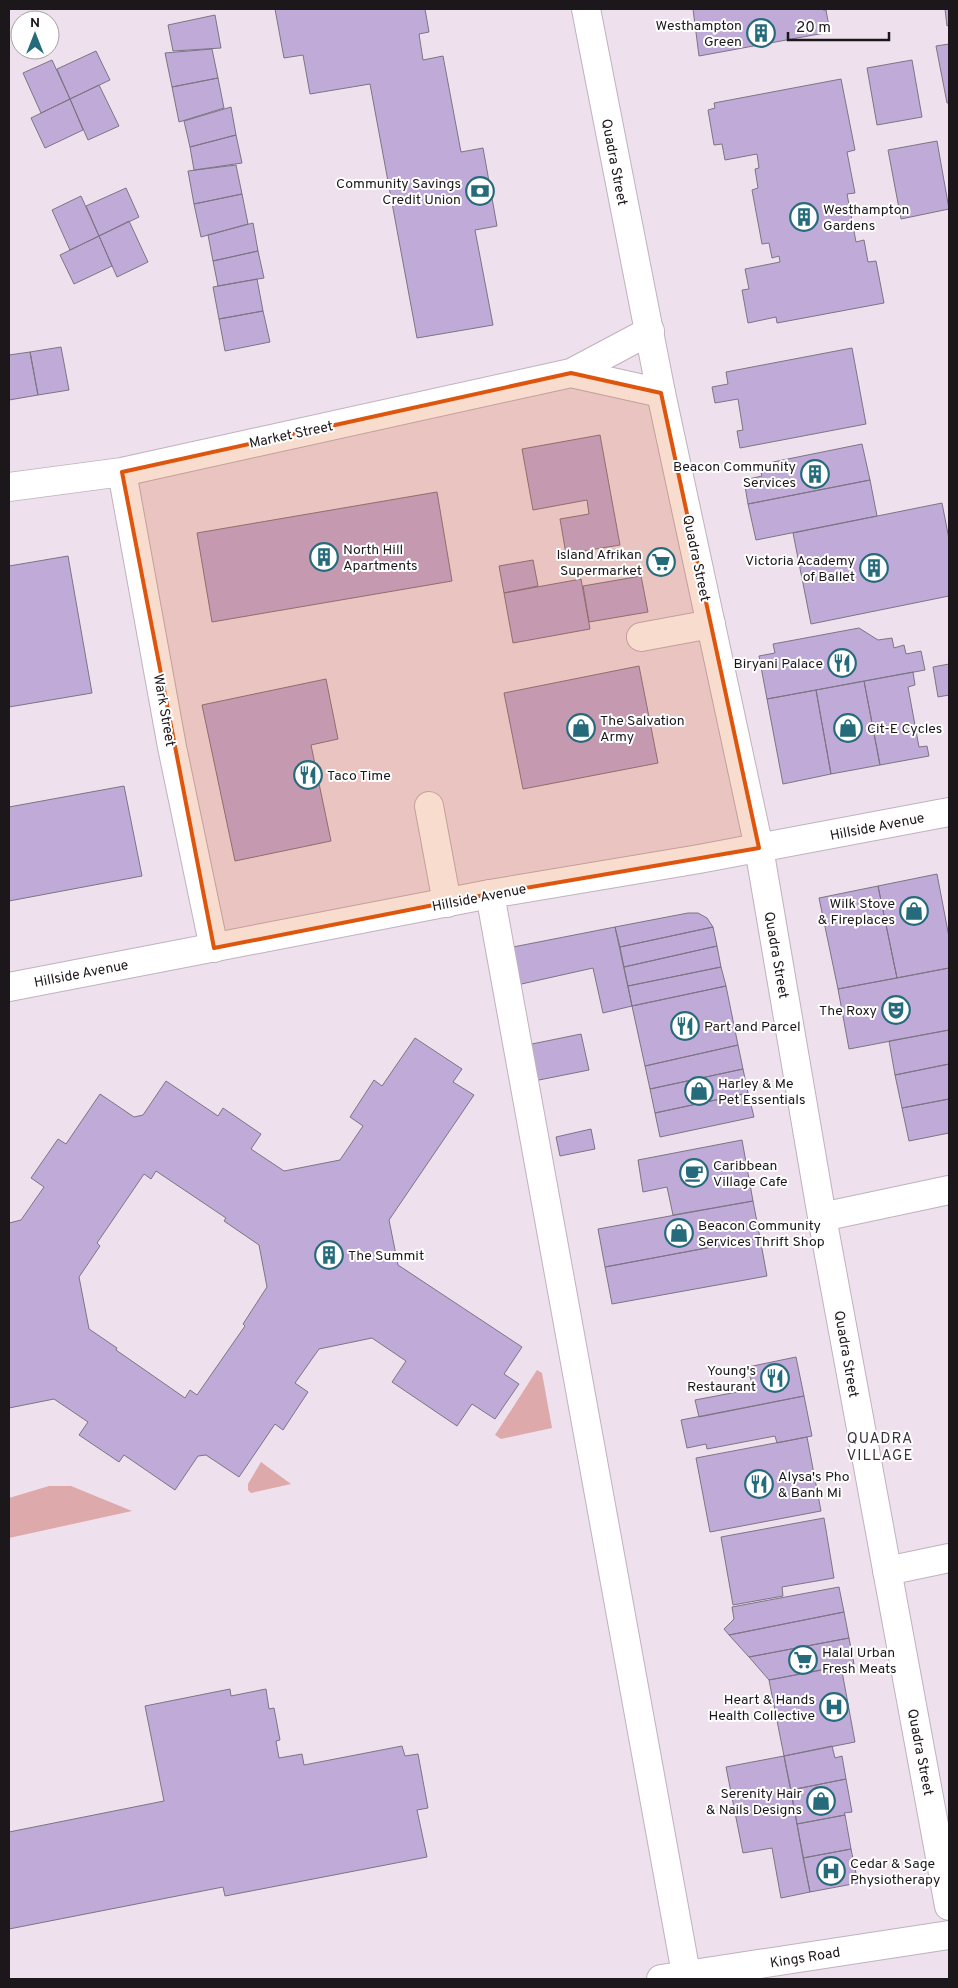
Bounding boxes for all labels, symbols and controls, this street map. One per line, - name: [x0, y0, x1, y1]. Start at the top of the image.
- north arrow: [10, 10, 60, 60]
- scale bar: [788, 10, 889, 42]
- text: N: [30, 15, 40, 32]
- place label: Westhampton Green: [656, 18, 742, 51]
- building icon: Westhampton Green: [746, 18, 776, 48]
- text: 20 m: [796, 19, 831, 38]
- street label: Quadra Street: [597, 117, 630, 207]
- place label: Community Savings Credit Union: [336, 176, 461, 209]
- bank icon: Community Savings Credit Union: [465, 176, 495, 206]
- building icon: Westhampton Gardens: [789, 202, 819, 232]
- place label: Westhampton Gardens: [823, 202, 909, 235]
- street label: Market Street: [248, 418, 335, 453]
- place label: Beacon Community Services: [673, 459, 796, 492]
- building icon: Beacon Community Services: [800, 459, 830, 489]
- street label: Quadra Street: [678, 513, 713, 603]
- building icon: North Hill Apartments: [309, 542, 339, 572]
- place label: North Hill Apartments: [343, 542, 418, 575]
- place label: Island Afrikan Supermarket: [556, 547, 642, 580]
- supermarket icon: Island Afrikan Supermarket: [646, 547, 676, 577]
- place label: Victoria Academy of Ballet: [745, 553, 855, 586]
- building icon: Victoria Academy of Ballet: [859, 553, 889, 583]
- restaurant icon: Biryani Palace: [827, 648, 857, 678]
- place label: Biryani Palace: [733, 656, 823, 673]
- street label: Wark Street: [149, 673, 178, 748]
- shop icon: The Salvation Army: [566, 713, 596, 743]
- place label: The Salvation Army: [600, 713, 685, 746]
- shop icon: Cit-E Cycles: [833, 713, 863, 743]
- place label: Cit-E Cycles: [867, 721, 942, 738]
- restaurant icon: Taco Time: [293, 760, 323, 790]
- place label: Taco Time: [327, 768, 391, 785]
- street label: Hillside Avenue: [829, 810, 926, 845]
- street label: Hillside Avenue: [431, 881, 528, 916]
- place label: Wilk Stove & Fireplaces: [818, 896, 895, 929]
- shop icon: Wilk Stove & Fireplaces: [899, 896, 929, 926]
- street label: Quadra Street: [760, 910, 792, 1000]
- street label: Hillside Avenue: [33, 957, 130, 992]
- theatre icon: The Roxy: [881, 995, 911, 1025]
- place label: The Roxy: [819, 1003, 877, 1020]
- restaurant icon: Part and Parcel: [670, 1011, 700, 1041]
- place label: Part and Parcel: [704, 1019, 801, 1036]
- shop icon: Harley & Me Pet Essentials: [684, 1076, 714, 1106]
- place label: Harley & Me Pet Essentials: [718, 1076, 805, 1109]
- cafe icon: Caribbean Village Cafe: [679, 1158, 709, 1188]
- place label: Caribbean Village Cafe: [713, 1158, 788, 1191]
- shop icon: Beacon Community Services Thrift Shop: [664, 1218, 694, 1248]
- place label: Beacon Community Services Thrift Shop: [698, 1218, 825, 1251]
- building icon: The Summit: [314, 1240, 344, 1270]
- place label: The Summit: [348, 1248, 424, 1265]
- street label: Quadra Street: [830, 1309, 862, 1399]
- place label: Young's Restaurant: [687, 1363, 756, 1396]
- restaurant icon: Young's Restaurant: [760, 1363, 790, 1393]
- district label: QUADRA VILLAGE: [847, 1430, 913, 1466]
- restaurant icon: Alysa's Pho & Banh Mi: [744, 1469, 774, 1499]
- place label: Alysa's Pho & Banh Mi: [778, 1469, 850, 1502]
- supermarket icon: Halal Urban Fresh Meats: [788, 1645, 818, 1675]
- place label: Halal Urban Fresh Meats: [822, 1645, 897, 1678]
- place label: Heart & Hands Health Collective: [708, 1692, 815, 1725]
- hospital icon: Heart & Hands Health Collective: [819, 1692, 849, 1722]
- street label: Quadra Street: [903, 1707, 936, 1797]
- place label: Serenity Hair & Nails Designs: [706, 1786, 803, 1819]
- shop icon: Serenity Hair & Nails Designs: [806, 1786, 836, 1816]
- hospital icon: Cedar & Sage Physiotherapy: [816, 1856, 846, 1886]
- place label: Cedar & Sage Physiotherapy: [850, 1856, 940, 1889]
- street label: Kings Road: [769, 1945, 842, 1972]

